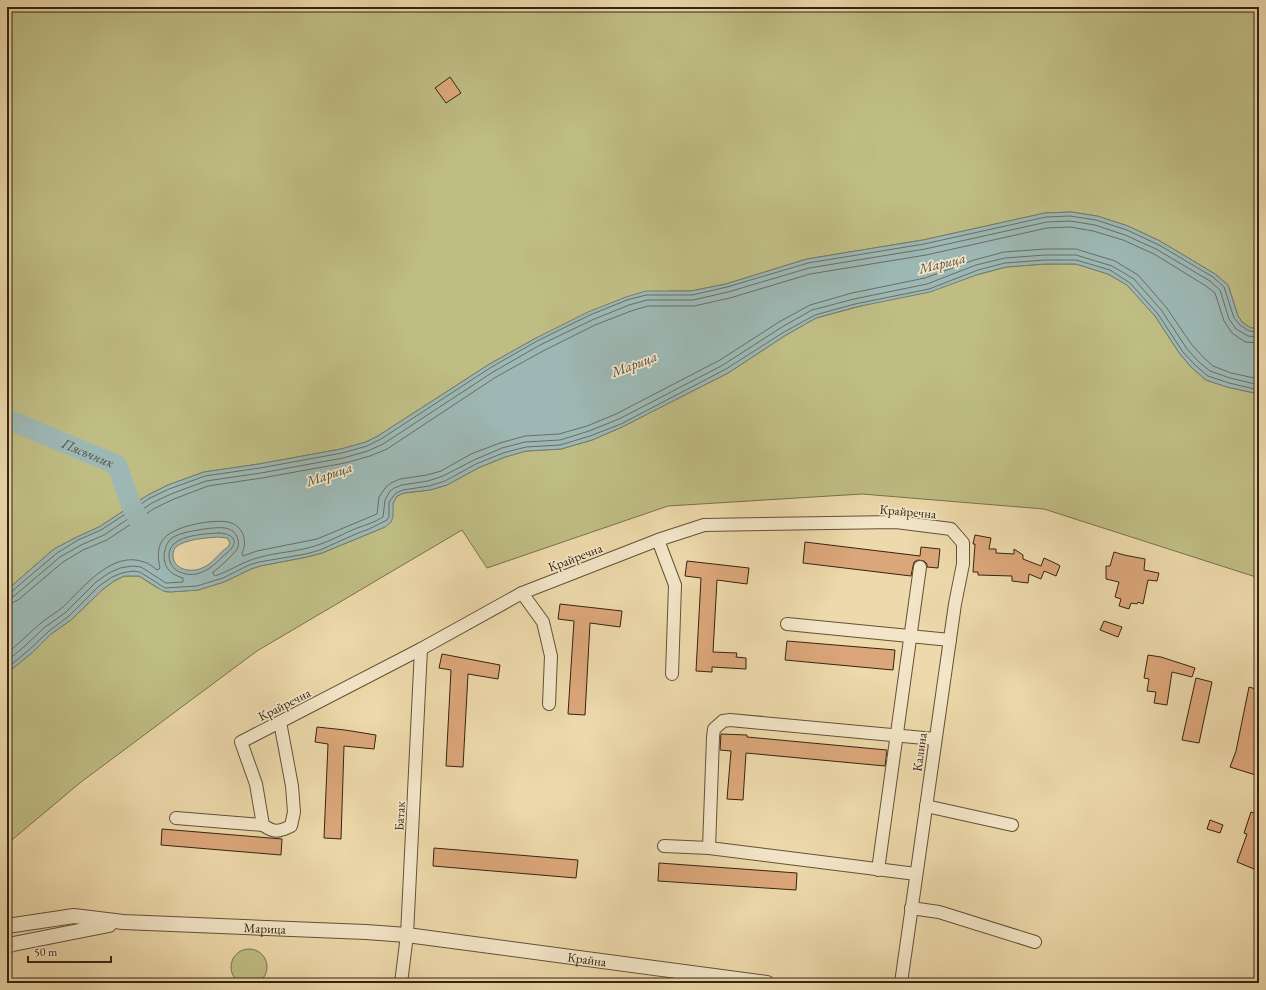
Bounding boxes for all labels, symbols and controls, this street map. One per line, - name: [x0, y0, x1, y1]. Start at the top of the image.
- water label: Марица: [916, 248, 968, 278]
- water label: Марица: [607, 347, 660, 381]
- water label: Пясъчник: [58, 434, 117, 472]
- water label: Марица: [302, 458, 355, 491]
- street label: Крайречна: [879, 501, 938, 523]
- street label: Крайречна: [546, 539, 605, 576]
- street label: Крайречна: [255, 684, 314, 725]
- street label: Калина: [908, 731, 931, 772]
- street label: Батак: [390, 800, 409, 831]
- street label: Марица: [243, 919, 287, 938]
- scale bar: [28, 938, 111, 964]
- text: 50 m: [34, 944, 58, 960]
- street label: Крайна: [566, 948, 608, 971]

